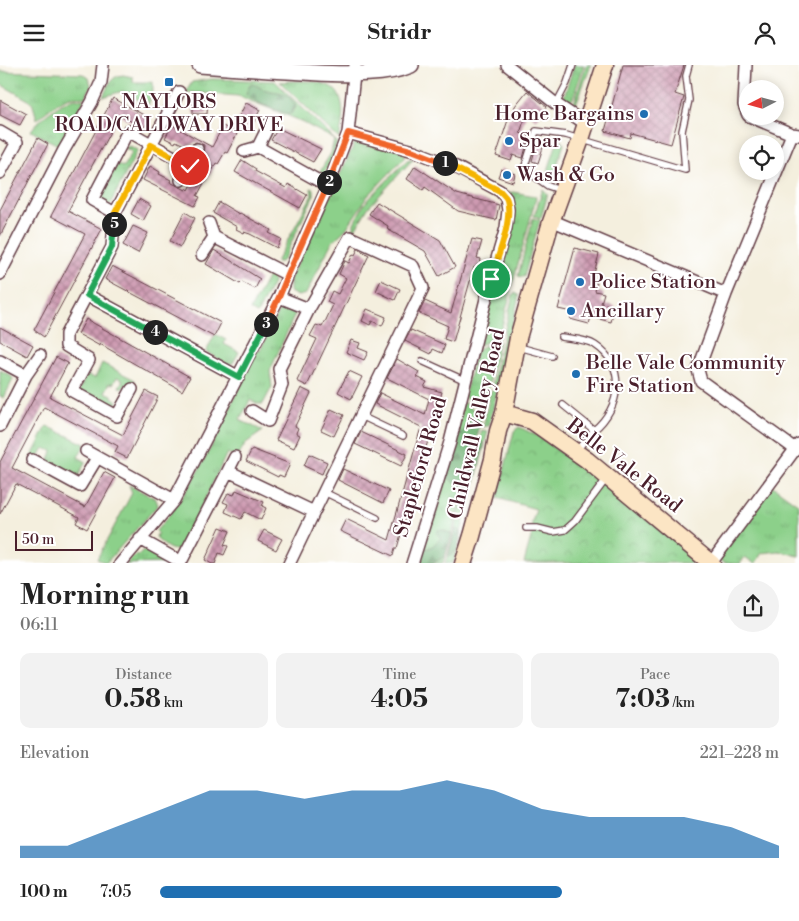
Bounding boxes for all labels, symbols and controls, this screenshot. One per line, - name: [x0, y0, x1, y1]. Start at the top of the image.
- icon: menu: [20, 19, 48, 47]
- text: Stridr: [367, 19, 432, 46]
- icon: person: [751, 19, 779, 47]
- marker: NAYLORS ROAD/CALDWAY DRIVE: [163, 76, 175, 88]
- north arrow: [739, 80, 784, 125]
- map controls: [739, 80, 784, 180]
- place label: NAYLORS ROAD/CALDWAY DRIVE: [55, 90, 284, 138]
- place label: Home Bargains: [495, 102, 634, 127]
- marker: Home Bargains: [638, 108, 650, 120]
- place label: Spar: [519, 129, 561, 154]
- marker: Spar: [503, 135, 515, 147]
- button: locate: [739, 135, 784, 180]
- pin: [169, 145, 211, 187]
- pin: 1: [432, 151, 458, 175]
- icon: check: [176, 152, 204, 180]
- text: 1: [442, 154, 449, 172]
- place label: Wash & Go: [516, 163, 615, 188]
- pin: 2: [316, 169, 342, 195]
- marker: Wash & Go: [501, 169, 513, 181]
- text: 2: [325, 173, 334, 191]
- pin: 5: [102, 211, 126, 237]
- text: 5: [110, 215, 119, 233]
- pin: [470, 258, 512, 300]
- icon: arrive: [477, 265, 505, 293]
- place label: Police Station: [590, 270, 716, 295]
- marker: Police Station: [574, 276, 586, 288]
- place label: Ancillary: [580, 299, 665, 324]
- marker: Ancillary: [565, 305, 577, 317]
- pin: 3: [254, 311, 278, 337]
- text: 3: [262, 315, 271, 333]
- pin: 4: [142, 319, 168, 345]
- text: 4: [151, 323, 160, 341]
- street label: Childwall Valley Road: [443, 326, 511, 522]
- place label: Belle Vale Community Fire Station: [585, 351, 786, 399]
- marker: Belle Vale Community Fire Station: [570, 368, 582, 380]
- street label: Stapleford Road: [389, 393, 453, 540]
- street label: Belle Vale Road: [561, 413, 687, 519]
- scale bar: [15, 528, 92, 552]
- text: 50 m: [22, 531, 54, 549]
- text: Morning run: [20, 578, 189, 613]
- button: share: [727, 580, 779, 632]
- text: 06:11: [20, 615, 58, 635]
- text: Distance: [116, 666, 172, 684]
- text: Time: [383, 666, 416, 684]
- text: Pace: [640, 666, 670, 684]
- text: 0.58: [104, 684, 161, 715]
- text: 4:05: [371, 684, 428, 715]
- text: 7:03: [615, 684, 670, 715]
- text: km: [161, 694, 183, 712]
- text: /km: [670, 694, 695, 712]
- text: Elevation: [20, 743, 89, 763]
- text: 221–228 m: [700, 743, 779, 763]
- text: 100 m: [20, 882, 68, 902]
- text: 7:05: [100, 882, 131, 902]

